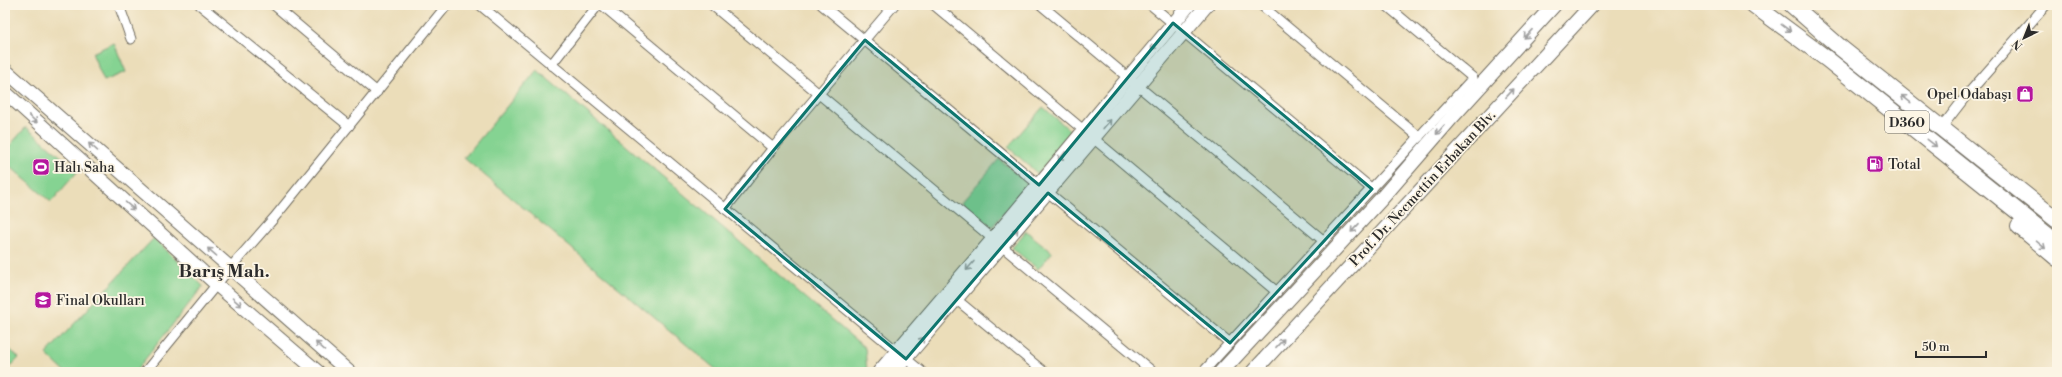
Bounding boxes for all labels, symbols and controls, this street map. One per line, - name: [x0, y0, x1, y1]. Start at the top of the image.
- north arrow: [2004, 18, 2044, 58]
- one-way arrow: [1780, 24, 1791, 32]
- one-way arrow: [1523, 29, 1533, 39]
- text: N: [2010, 36, 2026, 53]
- one-way arrow: [1150, 40, 1159, 51]
- shop icon: Opel Odabaşı: [2015, 84, 2035, 104]
- place label: Opel Odabaşı: [1927, 86, 2012, 104]
- one-way arrow: [1505, 89, 1514, 99]
- one-way arrow: [1901, 95, 1912, 104]
- street label: Prof. Dr. Necmettin Erbakan Blv.: [1346, 107, 1500, 270]
- road number: D360: [1885, 111, 1929, 133]
- one-way arrow: [28, 114, 38, 124]
- one-way arrow: [1103, 118, 1112, 129]
- one-way arrow: [1436, 125, 1445, 135]
- one-way arrow: [1927, 138, 1938, 147]
- one-way arrow: [88, 143, 98, 152]
- one-way arrow: [1058, 150, 1067, 161]
- fuel station icon: Total: [1865, 154, 1885, 174]
- place label: Total: [1888, 156, 1921, 174]
- sports icon: Halı Saha: [31, 157, 51, 177]
- place label: Halı Saha: [54, 159, 115, 177]
- one-way arrow: [125, 201, 135, 210]
- one-way arrow: [1350, 222, 1359, 233]
- one-way arrow: [1009, 228, 1018, 239]
- one-way arrow: [2036, 240, 2046, 249]
- one-way arrow: [206, 247, 217, 256]
- district label: Barış Mah.: [178, 260, 270, 283]
- one-way arrow: [965, 261, 974, 271]
- school or university icon: Final Okulları: [33, 290, 53, 310]
- place label: Final Okulları: [56, 292, 145, 310]
- one-way arrow: [232, 298, 242, 307]
- scale bar: [1916, 333, 1986, 359]
- one-way arrow: [915, 338, 924, 348]
- one-way arrow: [1275, 338, 1284, 348]
- text: 50 m: [1922, 340, 1950, 355]
- one-way arrow: [315, 342, 325, 351]

